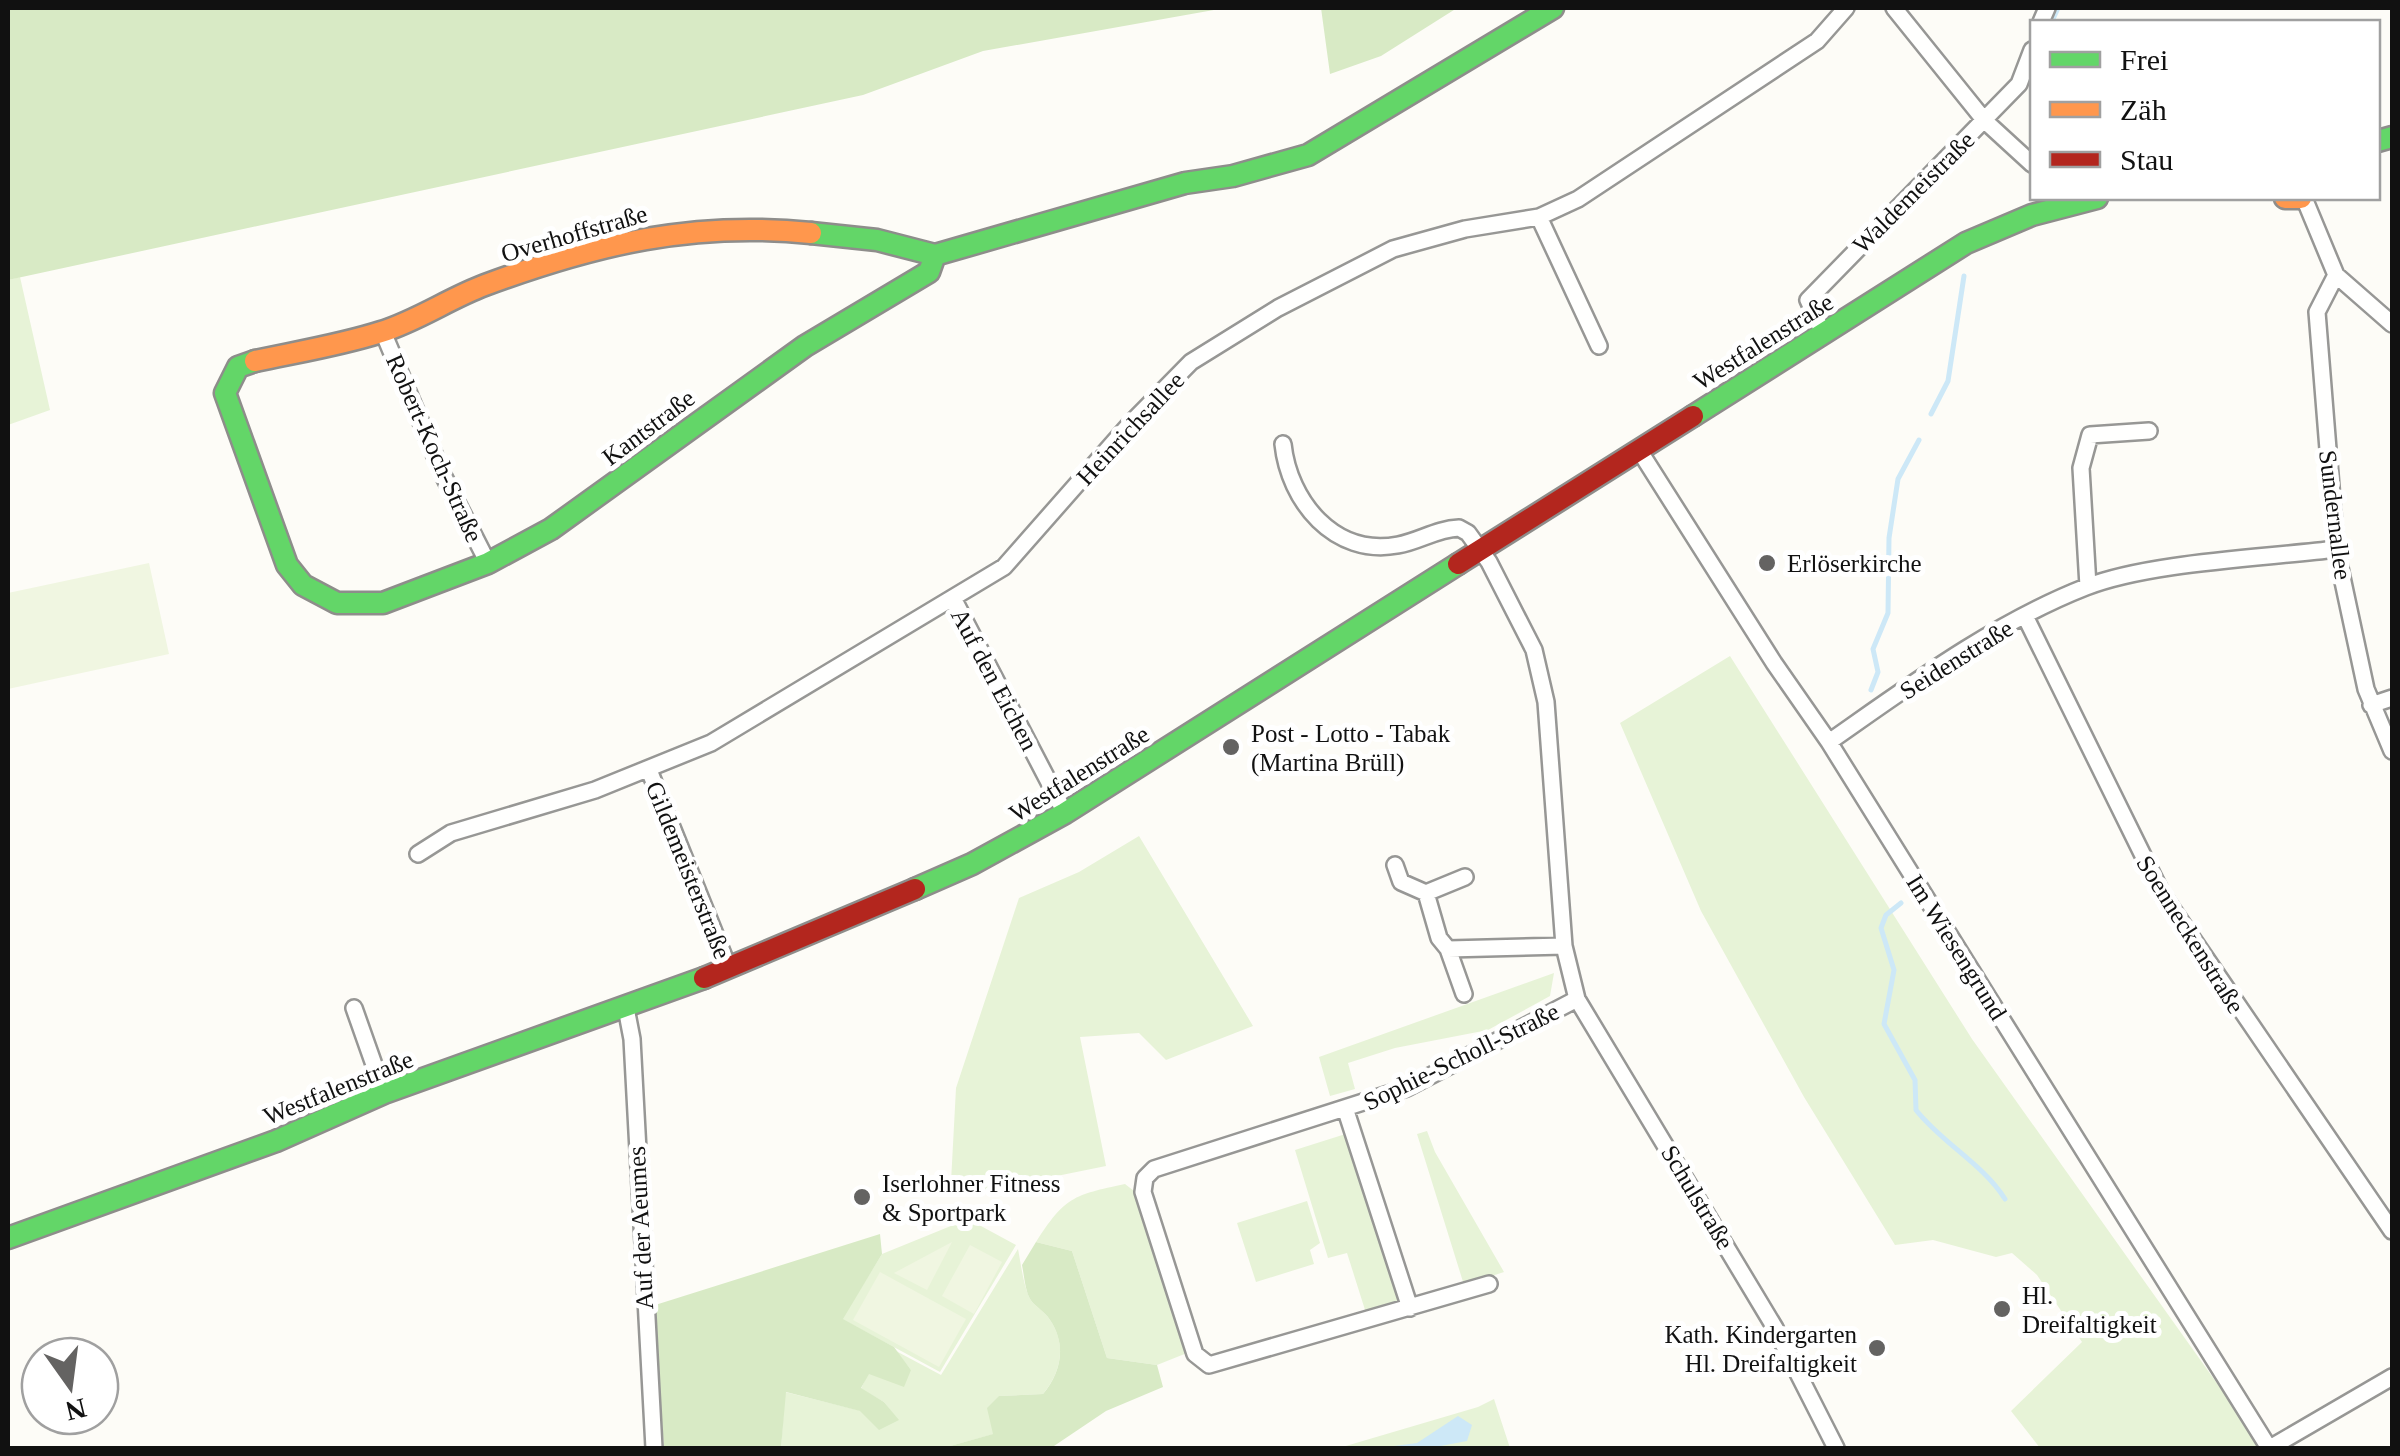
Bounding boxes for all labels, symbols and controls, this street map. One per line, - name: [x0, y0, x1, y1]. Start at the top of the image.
- legend: [2030, 20, 2380, 200]
- text: Frei: [2120, 43, 2168, 76]
- text: Zäh: [2120, 93, 2167, 126]
- street label: Waldemeistraße: [1847, 126, 1980, 259]
- text: Stau: [2120, 143, 2173, 176]
- street label: Overhoffstraße: [498, 200, 650, 267]
- street label: Westfalenstraße: [1689, 288, 1838, 395]
- street label: Robert-Koch-Straße: [381, 350, 488, 546]
- street label: Heinrichsallee: [1071, 366, 1189, 490]
- street label: Kantstraße: [597, 384, 700, 471]
- street label: Sundernallee: [2314, 449, 2357, 581]
- place label: Erlöserkirche: [1787, 550, 1922, 577]
- marker: Erlöserkirche: [1756, 552, 1778, 574]
- street label: Auf den Eichen: [946, 604, 1044, 755]
- street label: Seidenstraße: [1895, 614, 2018, 705]
- street label: Westfalenstraße: [1005, 720, 1154, 827]
- place label: Post - Lotto - Tabak (Martina Brüll): [1251, 720, 1451, 777]
- marker: Post - Lotto - Tabak (Martina Brüll): [1220, 736, 1242, 758]
- street label: Gildemeisterstraße: [641, 778, 736, 963]
- street label: Soenneckenstraße: [2131, 851, 2250, 1018]
- street label: Im Wiesengrund: [1901, 870, 2012, 1025]
- street label: Sophie-Scholl-Straße: [1359, 997, 1563, 1115]
- street label: Westfalenstraße: [259, 1045, 417, 1130]
- street label: Schulstraße: [1656, 1140, 1739, 1254]
- street label: Auf der Aeumes: [623, 1145, 658, 1310]
- place label: Iserlohner Fitness & Sportpark: [882, 1170, 1060, 1226]
- marker: Iserlohner Fitness & Sportpark: [851, 1186, 873, 1208]
- place label: Hl. Dreifaltigkeit: [2022, 1282, 2157, 1338]
- marker: Hl. Dreifaltigkeit: [1991, 1298, 2013, 1320]
- place label: Kath. Kindergarten Hl. Dreifaltigkeit: [1664, 1321, 1857, 1377]
- north arrow: [20, 1336, 120, 1436]
- marker: Kath. Kindergarten Hl. Dreifaltigkeit: [1866, 1337, 1888, 1359]
- text: N: [62, 1392, 89, 1427]

